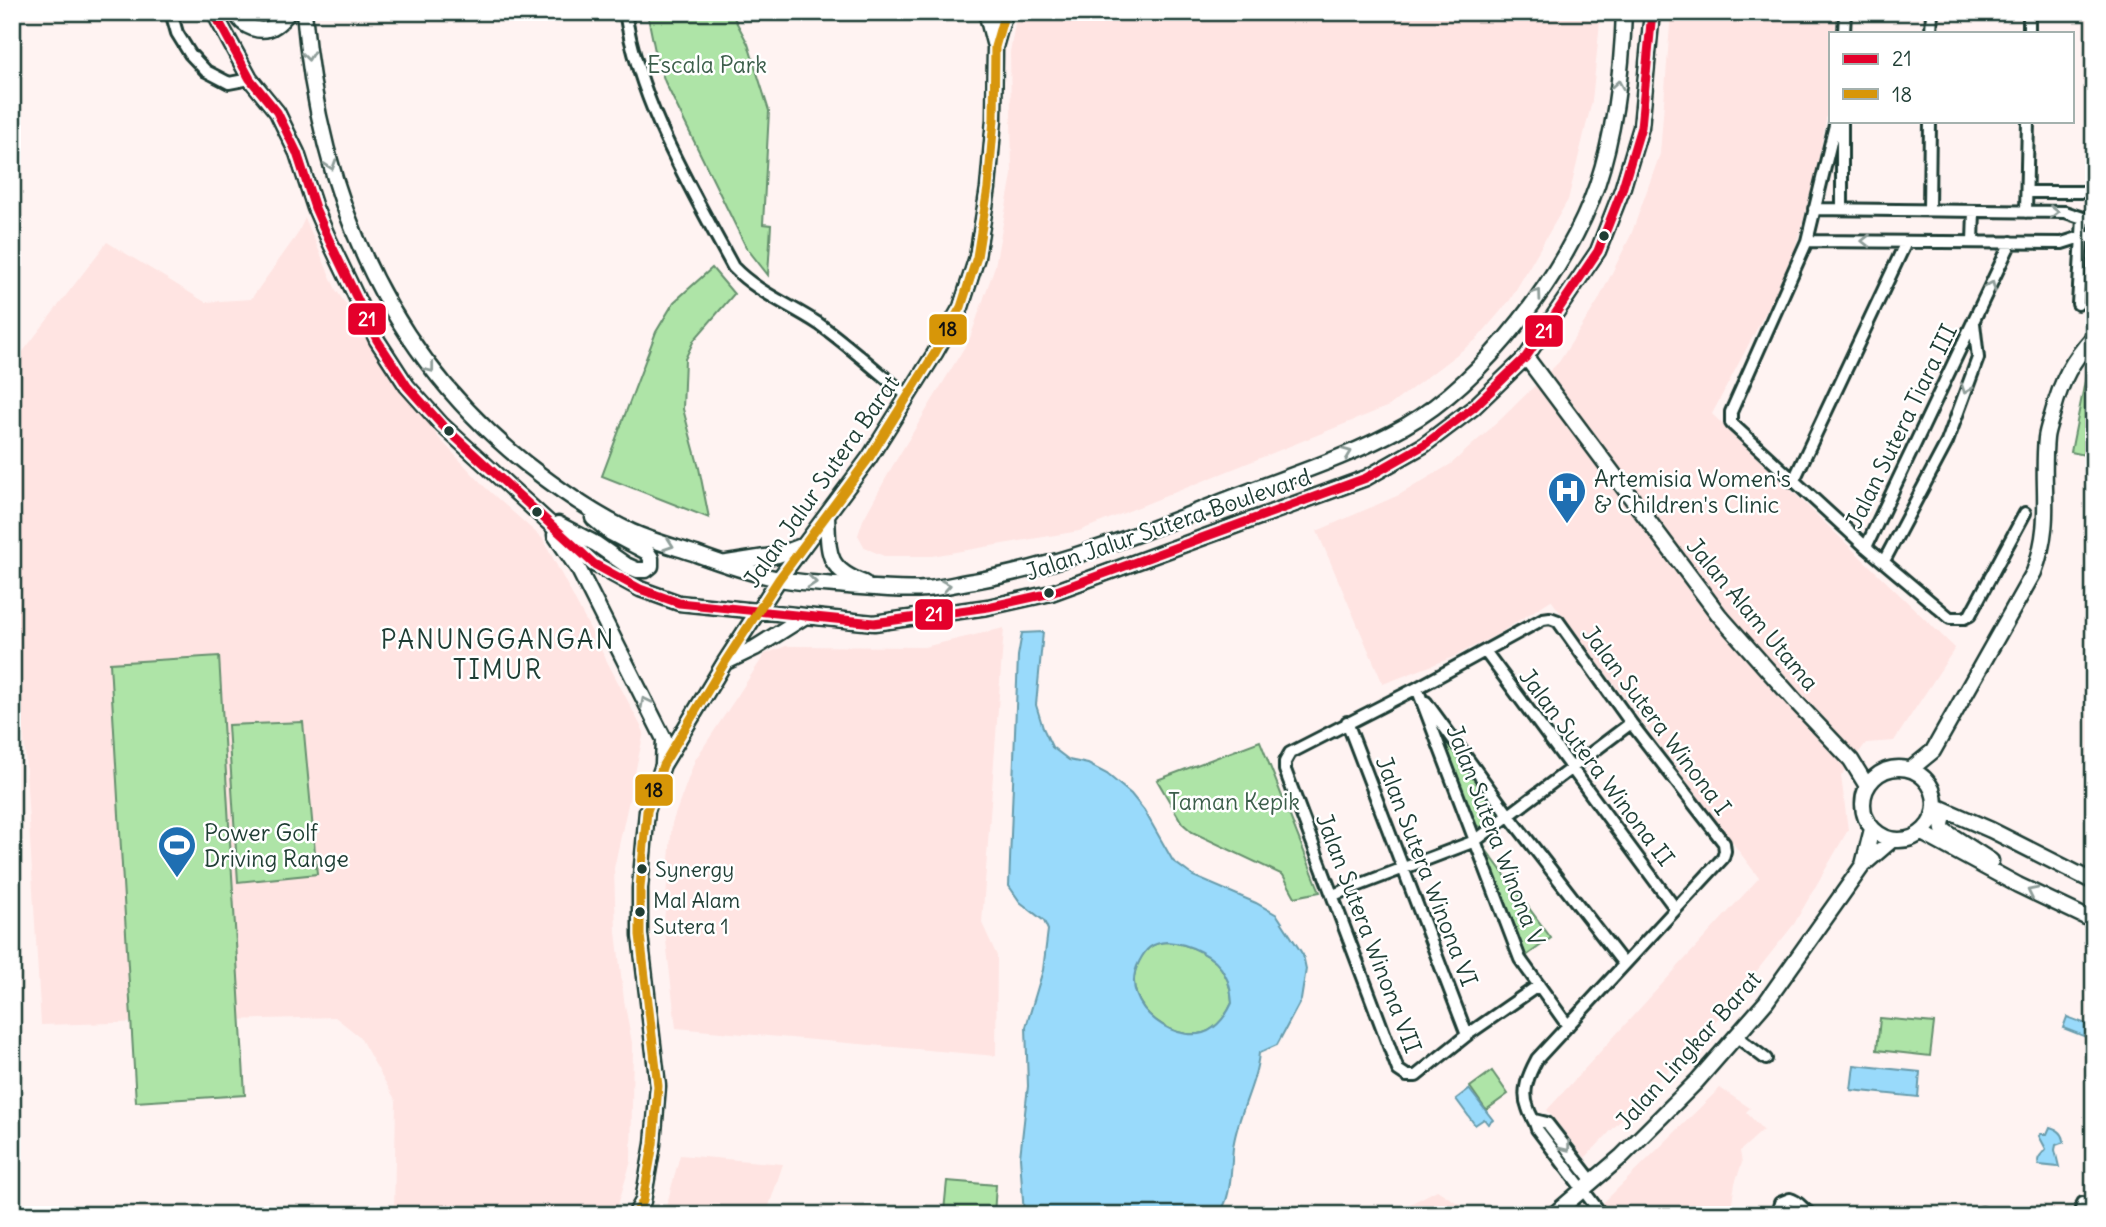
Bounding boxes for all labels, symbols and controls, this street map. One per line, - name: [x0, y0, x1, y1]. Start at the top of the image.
- legend: [1829, 32, 2074, 122]
- text: 21: [1892, 45, 1912, 72]
- one-way arrow: [301, 50, 316, 61]
- park label: Escala Park: [647, 50, 767, 79]
- one-way arrow: [1610, 79, 1625, 91]
- text: 18: [1892, 81, 1912, 108]
- one-way arrow: [323, 158, 337, 170]
- one-way arrow: [2049, 204, 2060, 220]
- unlabelled marker: [1597, 229, 1611, 243]
- one-way arrow: [1860, 233, 1871, 249]
- one-way arrow: [1983, 281, 1997, 294]
- one-way arrow: [1529, 289, 1542, 302]
- line badge: 21: [347, 302, 387, 336]
- text: 21: [358, 307, 376, 331]
- line badge: 18: [928, 313, 968, 346]
- line badge: 21: [1524, 314, 1564, 348]
- text: 18: [939, 317, 957, 341]
- text: 21: [1535, 319, 1553, 343]
- street label: Jalan Sutera Tiara III: [1839, 319, 1963, 533]
- one-way arrow: [422, 360, 435, 372]
- street label: Jalan Jalur Sutera Barat: [737, 369, 905, 593]
- one-way arrow: [1960, 383, 1974, 395]
- unlabelled marker: [442, 424, 456, 438]
- one-way arrow: [1341, 448, 1353, 462]
- street label: Jalan Jalur Sutera Boulevard: [1022, 462, 1314, 586]
- place label: Artemisia Women's & Children's Clinic: [1594, 464, 1791, 519]
- hospital icon: Artemisia Women's & Children's Clinic: [1546, 470, 1588, 525]
- unlabelled marker: [530, 505, 544, 519]
- street label: Jalan Alam Utama: [1681, 532, 1825, 696]
- one-way arrow: [662, 537, 674, 551]
- one-way arrow: [807, 574, 818, 589]
- one-way arrow: [940, 579, 952, 594]
- unlabelled marker: [1042, 586, 1056, 600]
- line badge: 21: [914, 598, 954, 631]
- text: 21: [925, 602, 943, 626]
- street label: Jalan Sutera Winona I: [1576, 619, 1738, 821]
- district label: PANUNGGANGAN TIMUR: [381, 623, 615, 686]
- street label: Jalan Sutera Winona II: [1513, 662, 1681, 872]
- one-way arrow: [640, 696, 654, 709]
- street label: Jalan Sutera Winona V: [1440, 720, 1552, 950]
- street label: Jalan Sutera Winona VI: [1370, 752, 1484, 990]
- line badge: 18: [634, 773, 674, 807]
- text: 18: [645, 778, 663, 802]
- park label: Taman Kepik: [1168, 787, 1300, 816]
- street label: Jalan Sutera Winona VII: [1310, 809, 1428, 1057]
- place label: Power Golf Driving Range: [204, 818, 349, 873]
- sports icon: Power Golf Driving Range: [156, 824, 198, 879]
- place label: Synergy: [655, 856, 734, 883]
- marker: Synergy: [635, 862, 649, 876]
- one-way arrow: [2027, 886, 2039, 900]
- place label: Mal Alam Sutera 1: [653, 887, 740, 940]
- marker: Mal Alam Sutera 1: [633, 905, 647, 919]
- street label: Jalan Lingkar Barat: [1609, 965, 1767, 1135]
- one-way arrow: [1557, 1140, 1570, 1152]

